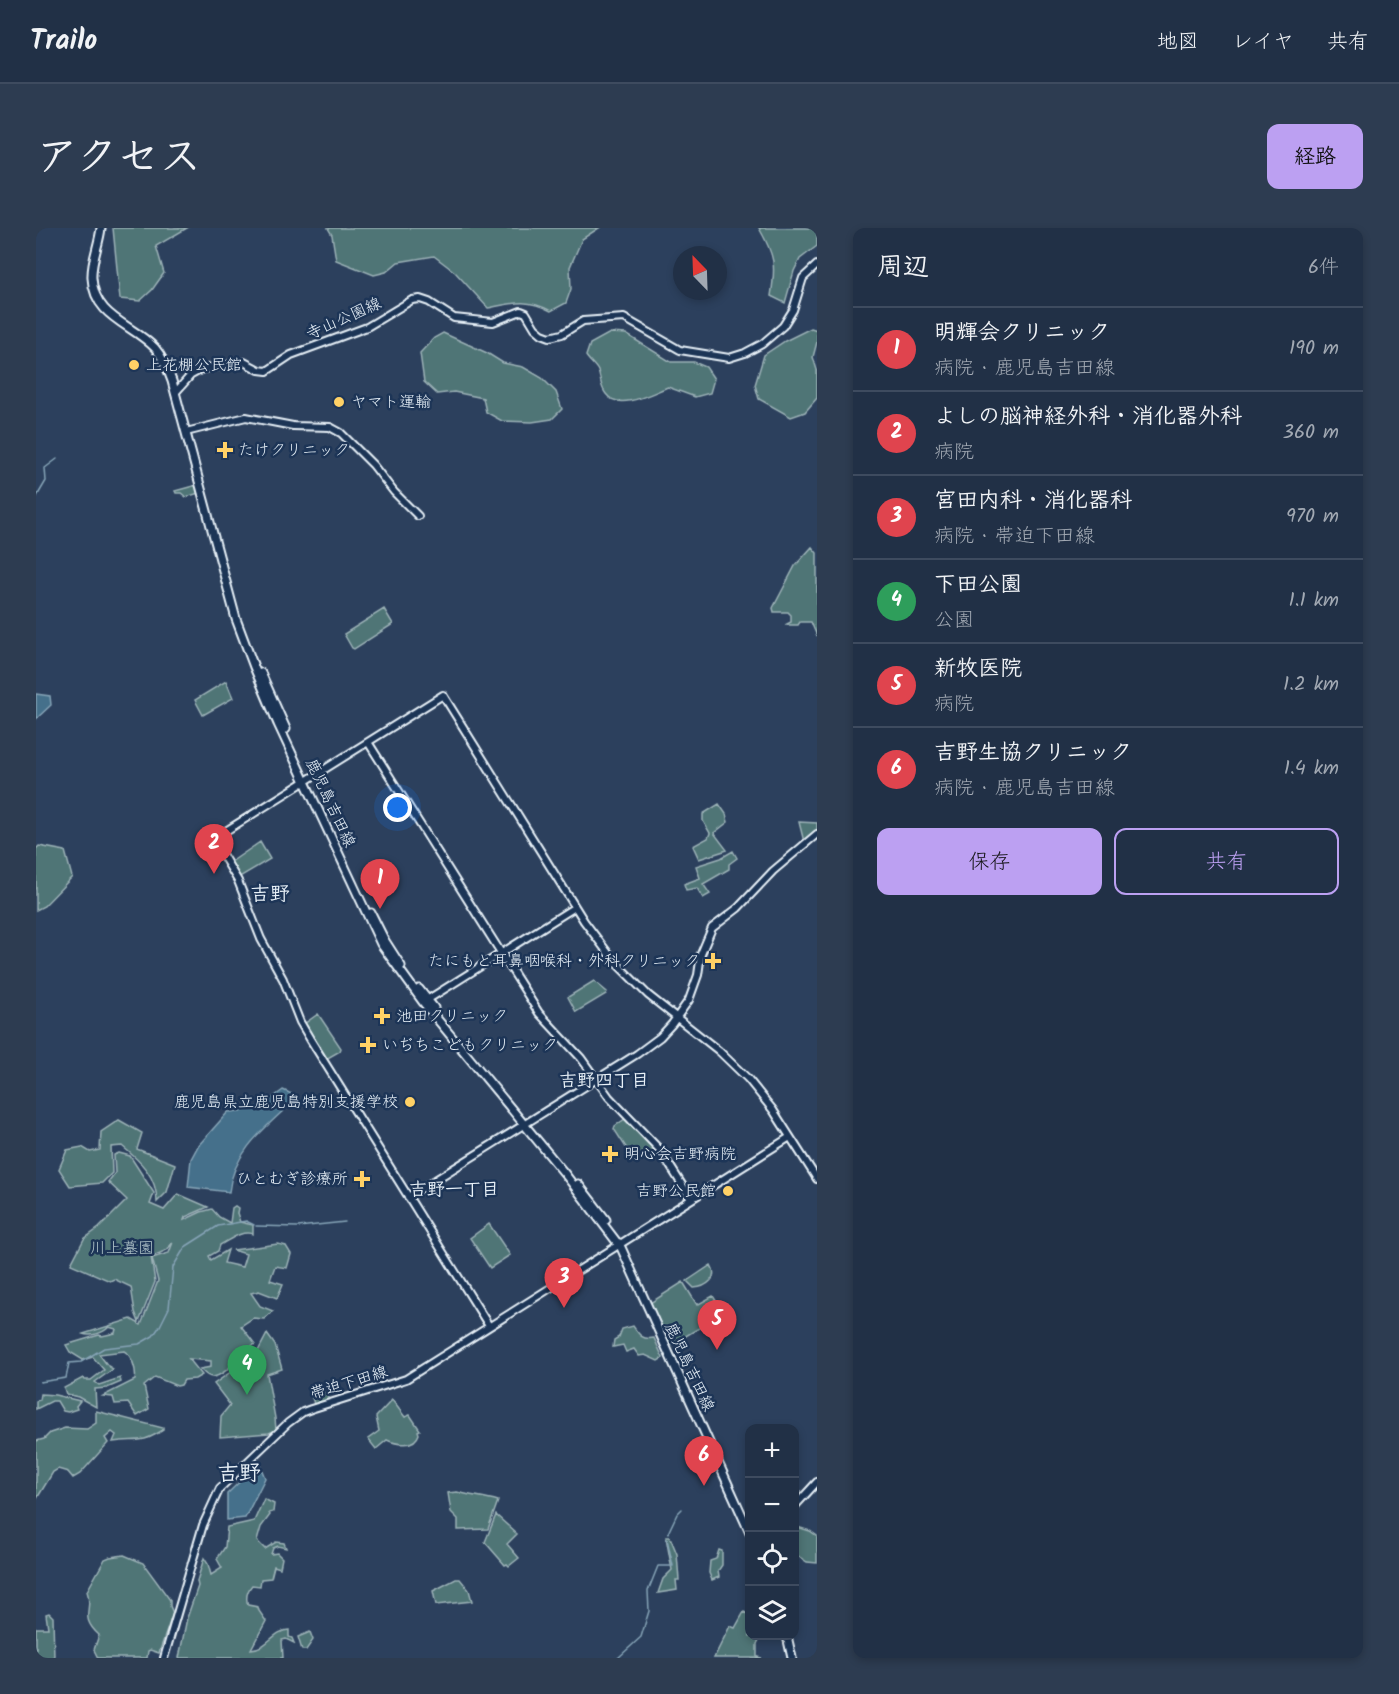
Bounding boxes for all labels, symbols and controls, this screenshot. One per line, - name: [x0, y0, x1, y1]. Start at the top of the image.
- text: Trailo: [30, 19, 97, 64]
- text: 地図: [1157, 26, 1199, 59]
- text: レイヤ: [1232, 26, 1294, 59]
- text: 共有: [1327, 26, 1369, 59]
- button: 経路: [1267, 124, 1363, 189]
- text: アクセス: [36, 125, 201, 192]
- north arrow: [673, 246, 727, 300]
- text: 周辺: [877, 247, 929, 289]
- text: 6件: [1308, 252, 1339, 284]
- street label: 寺山公園線: [302, 291, 386, 347]
- text: 明輝会クリニック: [934, 316, 1110, 351]
- text: 1: [893, 333, 900, 365]
- text: 190 m: [1289, 333, 1339, 365]
- place label: 上花棚公民館: [146, 353, 242, 378]
- text: 病院 · 鹿児島吉田線: [934, 353, 1115, 385]
- marker: 上花棚公民館: [127, 358, 141, 372]
- place label: ヤマト運輸: [351, 390, 431, 415]
- marker: ヤマト運輸: [332, 395, 346, 409]
- text: よしの脳神経外科・消化器外科: [934, 400, 1242, 435]
- text: 2: [891, 417, 902, 449]
- text: 360 m: [1283, 417, 1339, 449]
- text: 病院: [934, 437, 974, 469]
- place label: たけクリニック: [238, 438, 350, 463]
- marker: たけクリニック: [216, 441, 234, 459]
- text: 宮田内科・消化器科: [934, 484, 1132, 519]
- text: 3: [891, 501, 902, 533]
- text: 970 m: [1286, 501, 1339, 533]
- text: 病院 · 帯迫下田線: [934, 521, 1095, 553]
- text: 下田公園: [934, 568, 1022, 603]
- text: 4: [891, 585, 902, 617]
- text: 1.1 km: [1288, 585, 1339, 617]
- text: 公園: [934, 605, 974, 637]
- text: 新牧医院: [934, 652, 1022, 687]
- text: 5: [891, 669, 902, 701]
- text: 1.2 km: [1283, 669, 1339, 701]
- text: 病院: [934, 689, 974, 721]
- text: 吉野生協クリニック: [934, 736, 1132, 771]
- text: 6: [891, 753, 902, 785]
- text: 1.4 km: [1284, 753, 1339, 785]
- street label: 鹿児島吉田線: [298, 754, 362, 852]
- text: 病院 · 鹿児島吉田線: [934, 773, 1115, 805]
- your location: [383, 793, 412, 822]
- pin: 2: [194, 824, 234, 874]
- button: 保存: [877, 828, 1102, 895]
- button: 共有: [1114, 828, 1339, 895]
- pin: 1: [360, 860, 400, 909]
- district label: 吉野: [250, 879, 290, 911]
- place label: たにもと耳鼻咽喉科・外科クリニック: [428, 949, 700, 974]
- marker: たにもと耳鼻咽喉科・外科クリニック: [704, 952, 722, 970]
- place label: 池田クリニック: [396, 1004, 508, 1029]
- marker: 池田クリニック: [373, 1007, 391, 1025]
- place label: いぢちこどもクリニック: [382, 1033, 558, 1058]
- marker: いぢちこどもクリニック: [359, 1036, 377, 1054]
- district label: 吉野四丁目: [559, 1067, 649, 1096]
- place label: 鹿児島県立鹿児島特別支援学校: [174, 1090, 398, 1115]
- marker: 鹿児島県立鹿児島特別支援学校: [403, 1095, 417, 1109]
- place label: 明心会吉野病院: [624, 1142, 736, 1167]
- marker: 明心会吉野病院: [601, 1145, 619, 1163]
- place label: ひとむぎ診療所: [236, 1167, 348, 1192]
- marker: ひとむぎ診療所: [353, 1170, 371, 1188]
- district label: 吉野一丁目: [409, 1176, 499, 1205]
- place label: 吉野公民館: [636, 1179, 716, 1204]
- marker: 吉野公民館: [721, 1184, 735, 1198]
- park label: 川上墓園: [90, 1236, 154, 1261]
- pin: 3: [544, 1258, 584, 1308]
- pin: 5: [698, 1300, 736, 1350]
- street label: 鹿児島吉田線: [657, 1318, 721, 1416]
- pin: 4: [228, 1346, 266, 1395]
- street label: 帯迫下田線: [307, 1359, 391, 1407]
- map controls: [745, 1424, 799, 1640]
- button: +: [745, 1424, 799, 1478]
- pin: 6: [684, 1436, 724, 1486]
- district label: 吉野: [217, 1457, 261, 1492]
- button: −: [745, 1478, 799, 1532]
- button: locate: [745, 1532, 799, 1586]
- button: layers: [745, 1586, 799, 1640]

